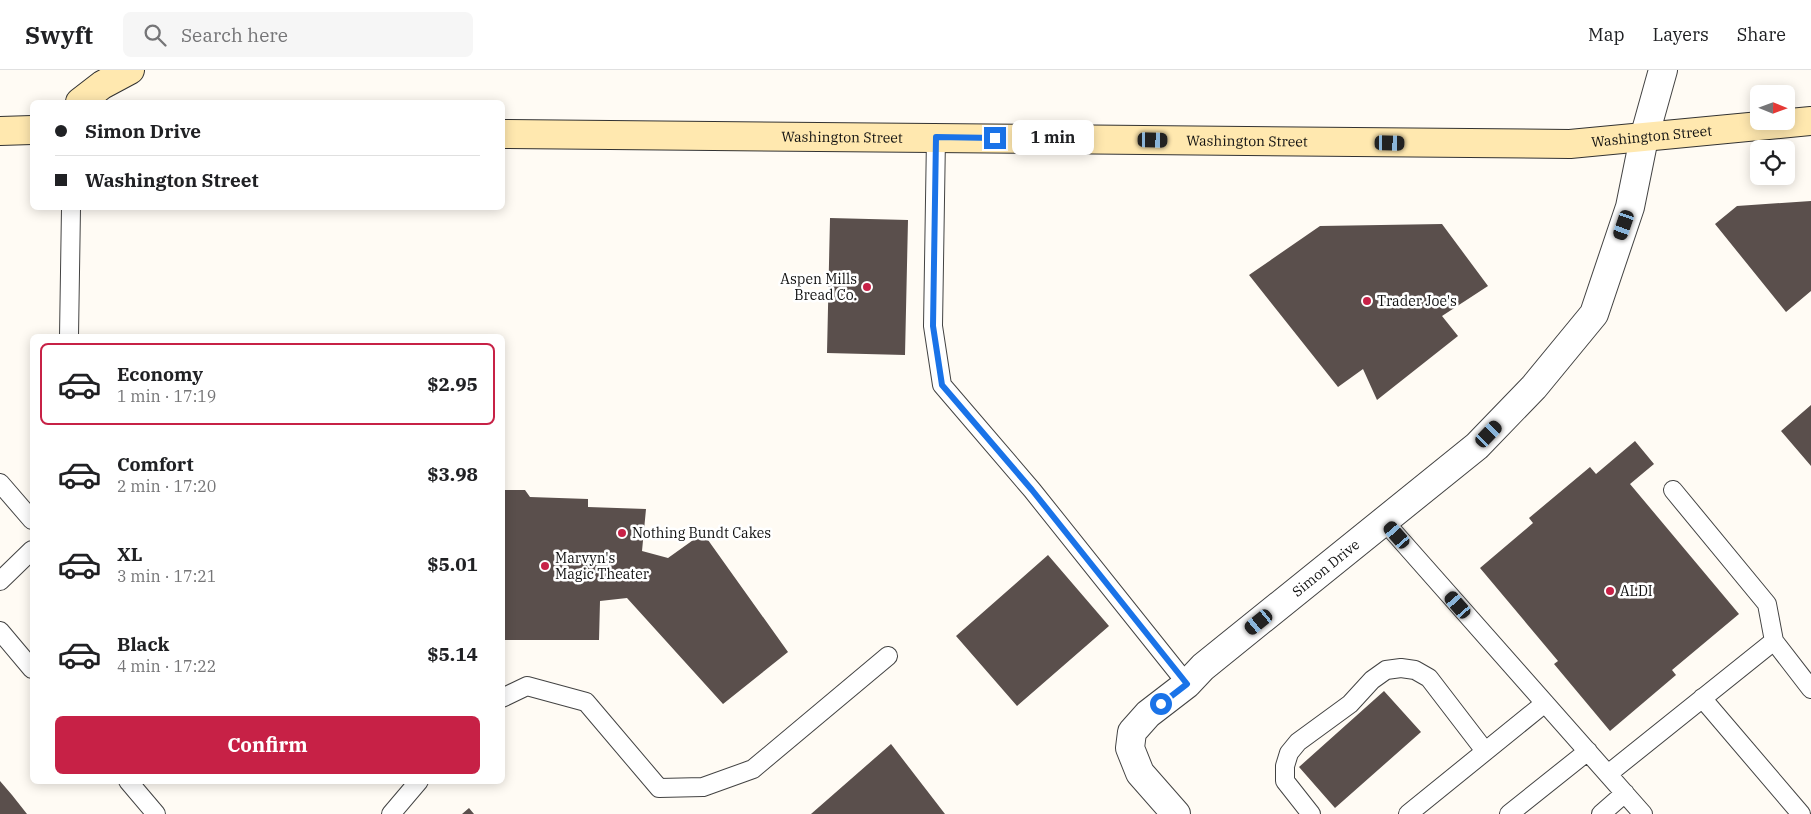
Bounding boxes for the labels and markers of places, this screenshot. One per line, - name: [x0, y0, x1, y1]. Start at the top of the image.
- place label: Aspen Mills Bread Co.: [780, 270, 857, 304]
- marker: Aspen Mills Bread Co.: [861, 281, 873, 293]
- place label: Trader Joe's: [1377, 292, 1457, 310]
- marker: Trader Joe's: [1361, 295, 1373, 307]
- place label: Nothing Bundt Cakes: [632, 524, 771, 542]
- marker: Nothing Bundt Cakes: [616, 527, 628, 539]
- place label: Marvyn's Magic Theater: [555, 549, 650, 583]
- marker: Marvyn's Magic Theater: [539, 560, 551, 572]
- place label: ALDI: [1620, 582, 1653, 600]
- marker: ALDI: [1604, 585, 1616, 597]

